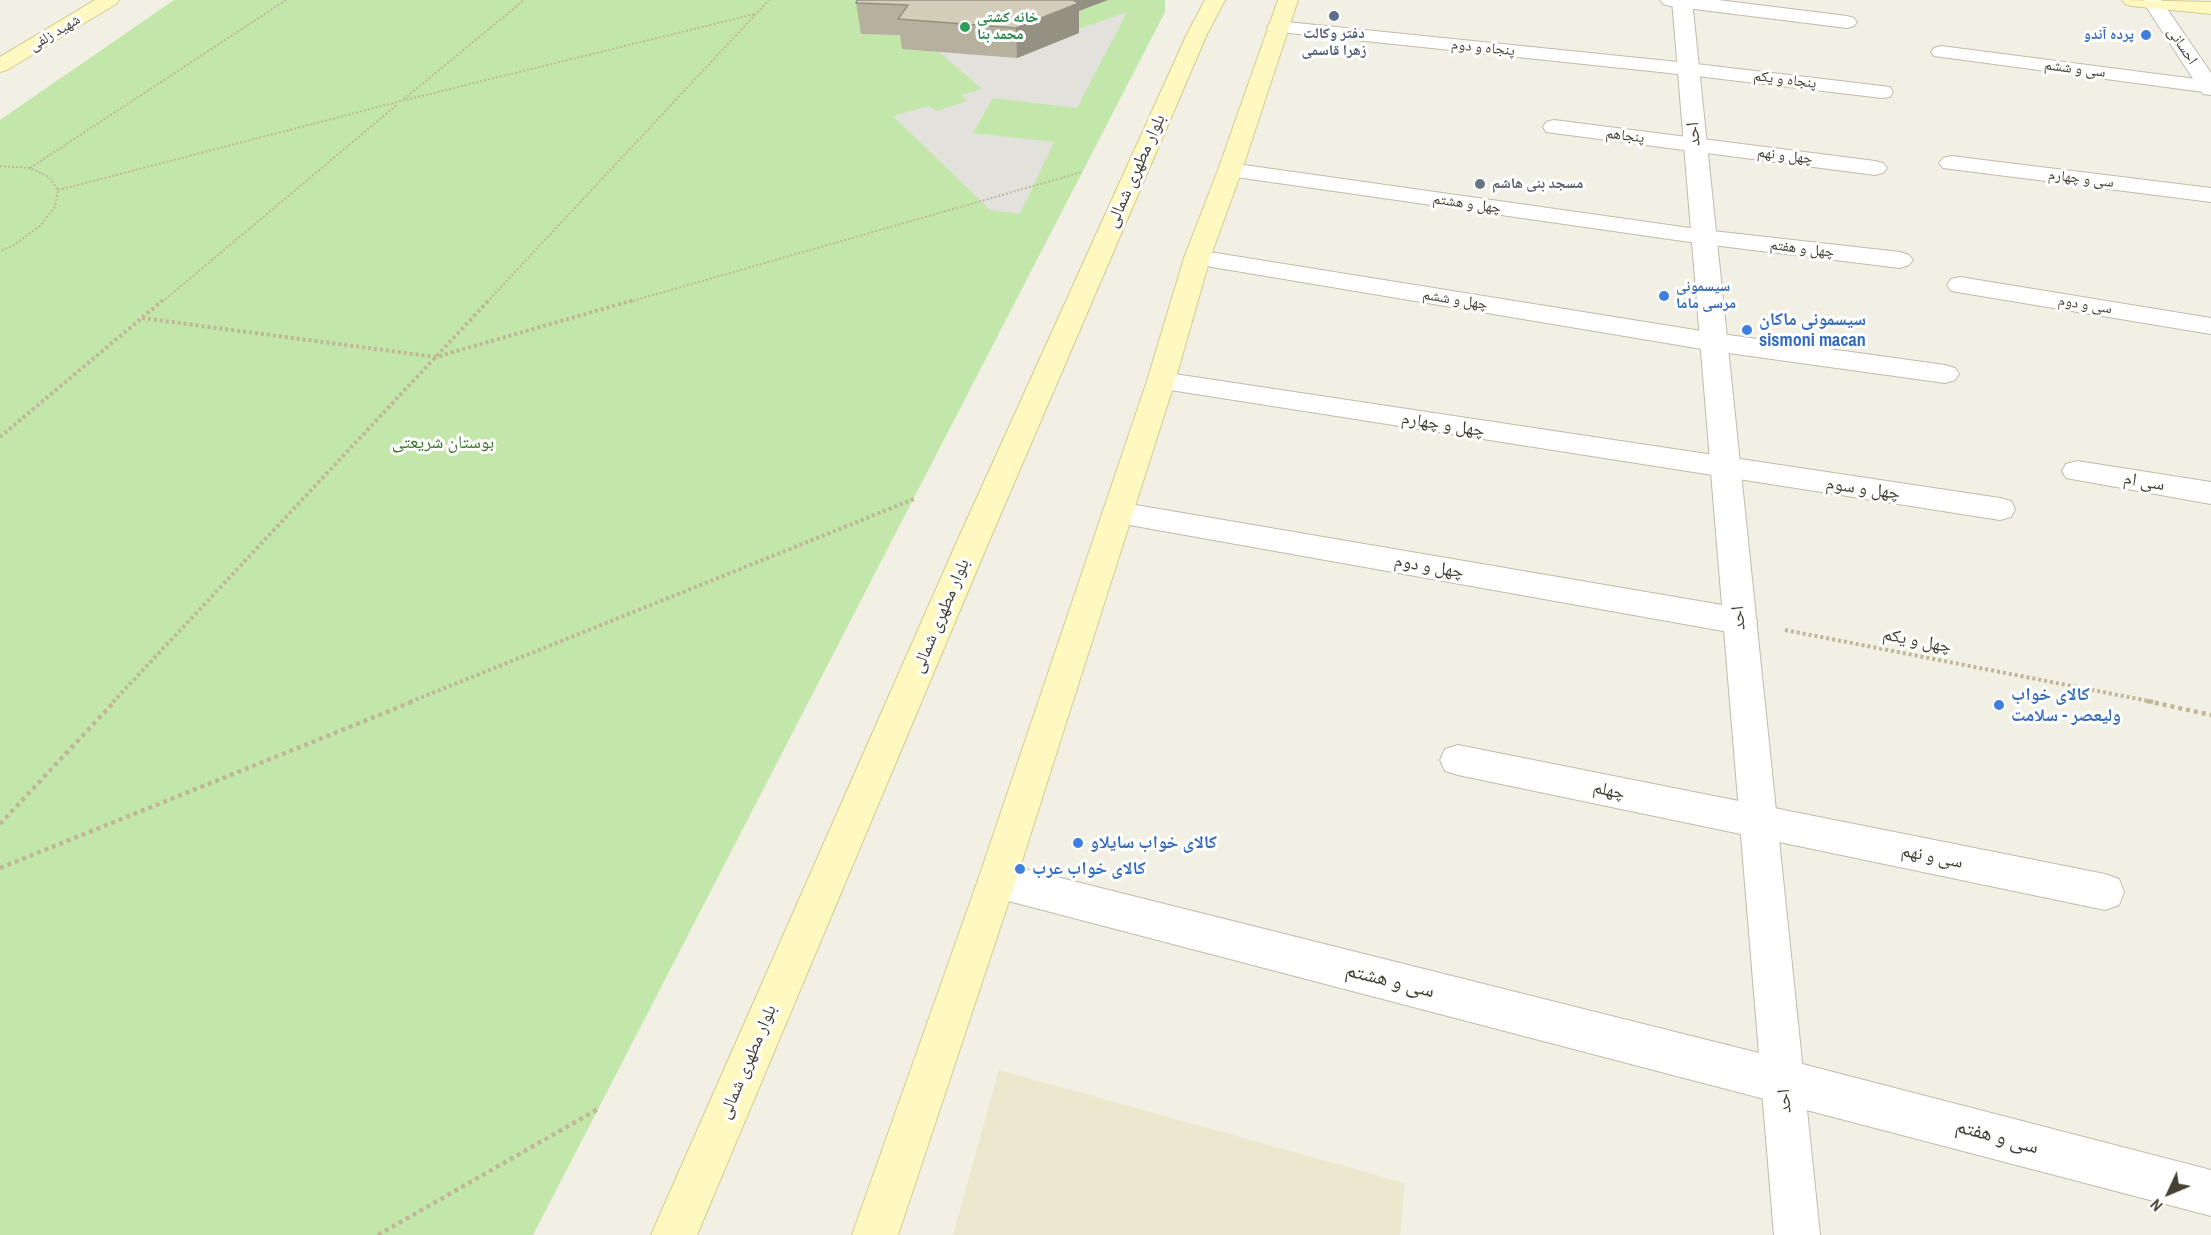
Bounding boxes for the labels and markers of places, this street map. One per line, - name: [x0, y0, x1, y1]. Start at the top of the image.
- place label: خانه کشتی محمد بنا: [977, 9, 1038, 44]
- marker: دفتر وکالت زهرا قاسمی: [1327, 9, 1341, 23]
- marker: خانه کشتی محمد بنا: [958, 20, 972, 34]
- place label: دفتر وکالت زهرا قاسمی: [1302, 25, 1366, 60]
- place label: پرده آندو: [2083, 26, 2134, 44]
- marker: پرده آندو: [2139, 28, 2153, 42]
- place label: مسجد بنی هاشم: [1492, 175, 1583, 193]
- marker: مسجد بنی هاشم: [1473, 177, 1487, 191]
- place label: سیسمونی مرسی ماما: [1676, 278, 1736, 313]
- marker: سیسمونی مرسی ماما: [1657, 289, 1671, 303]
- place label: سیسمونی ماکان sismoni macan: [1759, 309, 1866, 352]
- marker: سیسمونی ماکان sismoni macan: [1740, 323, 1754, 337]
- place label: کالای خواب ولیعصر - سلامت: [2011, 684, 2121, 726]
- marker: کالای خواب ولیعصر - سلامت: [1992, 698, 2006, 712]
- place label: کالای خواب سایلاو: [1090, 832, 1217, 854]
- marker: کالای خواب سایلاو: [1071, 836, 1085, 850]
- place label: کالای خواب عرب: [1032, 858, 1146, 880]
- marker: کالای خواب عرب: [1013, 862, 1027, 876]

